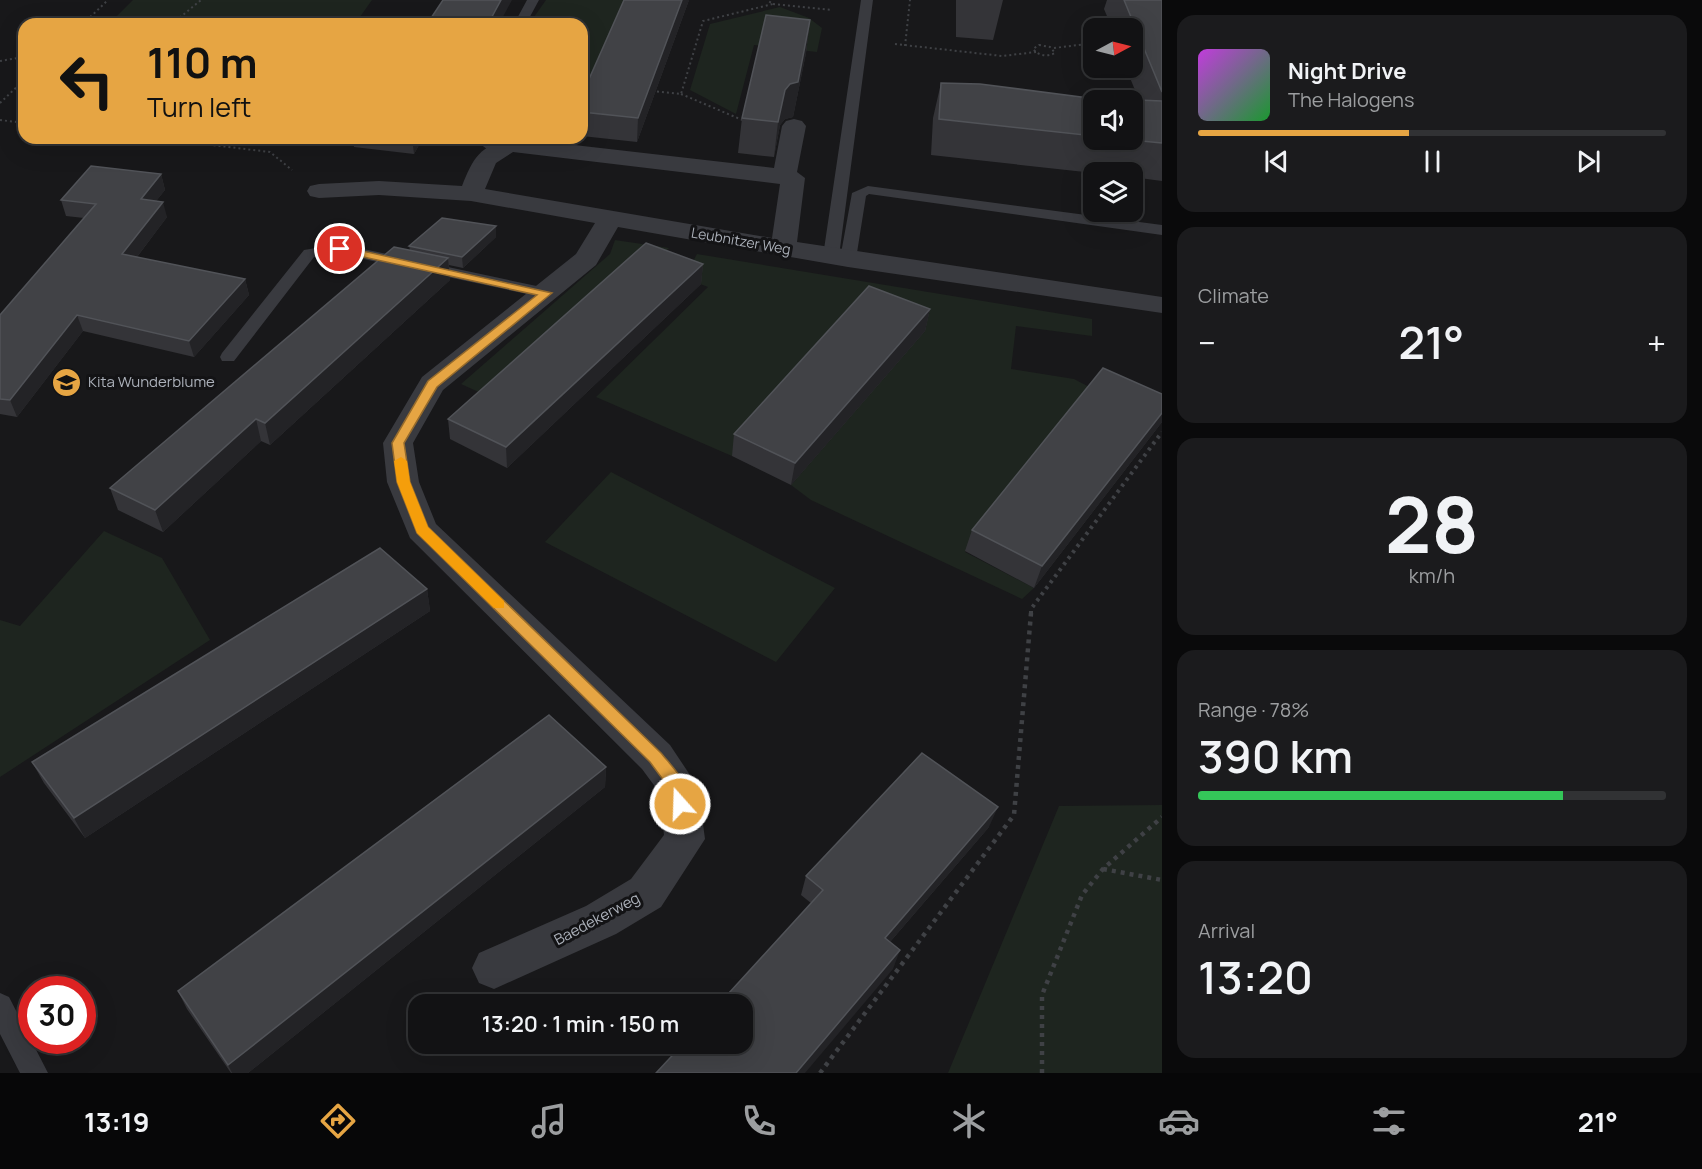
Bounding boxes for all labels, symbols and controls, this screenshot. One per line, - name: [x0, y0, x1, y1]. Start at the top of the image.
- north arrow: [1083, 18, 1143, 78]
- map controls: [1083, 18, 1143, 222]
- text: 110 m: [147, 33, 258, 91]
- icon: left: [48, 42, 126, 120]
- text: Night Drive: [1288, 56, 1407, 86]
- text: The Halogens: [1288, 86, 1414, 113]
- text: Turn left: [147, 88, 251, 125]
- button: sound: [1083, 90, 1143, 150]
- icon: previous: [1260, 145, 1293, 178]
- icon: pause: [1416, 145, 1449, 178]
- icon: next: [1572, 145, 1605, 178]
- button: layers: [1083, 162, 1143, 222]
- street label: Leubnitzer Weg: [690, 222, 792, 259]
- pin: [314, 223, 365, 274]
- icon: arrive: [323, 232, 356, 265]
- text: Climate: [1198, 282, 1269, 309]
- text: 21°: [1399, 311, 1464, 373]
- text: −: [1198, 320, 1216, 365]
- text: +: [1647, 320, 1666, 365]
- school or university icon: Kita Wunderblume: [51, 366, 83, 398]
- place label: Kita Wunderblume: [88, 371, 215, 392]
- text: 28: [1385, 470, 1479, 576]
- text: km/h: [1409, 562, 1455, 589]
- text: Range · 78%: [1198, 696, 1309, 723]
- text: 390 km: [1198, 725, 1353, 787]
- position arrow: [648, 772, 712, 836]
- street label: Baedekerweg: [550, 887, 643, 950]
- text: Arrival: [1198, 917, 1255, 944]
- text: 13:20: [1198, 946, 1313, 1008]
- speed limit sign: 30: [18, 976, 96, 1054]
- text: 13:20 · 1 min · 150 m: [482, 1009, 679, 1039]
- icon: directions: [317, 1100, 359, 1142]
- icon: music: [528, 1100, 570, 1142]
- icon: phone: [738, 1100, 780, 1142]
- icon: climate: [948, 1100, 990, 1142]
- icon: car: [1158, 1100, 1200, 1142]
- icon: filters: [1368, 1100, 1410, 1142]
- text: 13:19: [84, 1103, 149, 1140]
- text: 21°: [1578, 1103, 1618, 1140]

